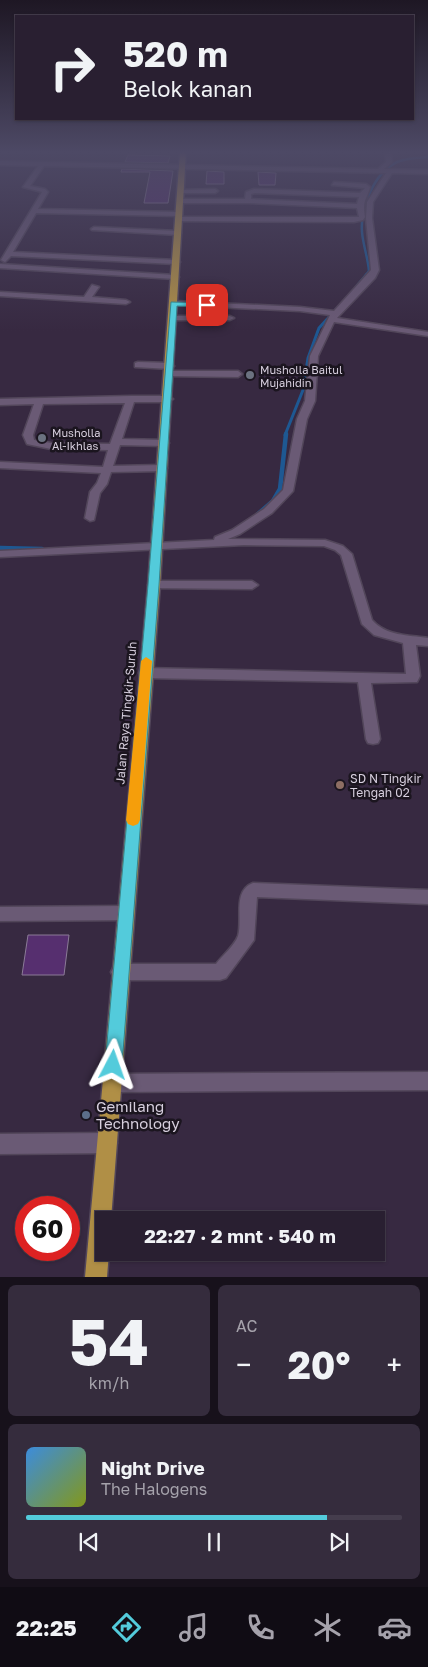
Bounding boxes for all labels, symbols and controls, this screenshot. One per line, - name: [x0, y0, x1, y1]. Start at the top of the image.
- text: 520 m: [123, 33, 228, 75]
- icon: right: [40, 35, 105, 100]
- text: Belok kanan: [123, 75, 253, 102]
- pin: [186, 284, 228, 326]
- icon: arrive: [193, 291, 221, 319]
- place label: Musholla Baitul Mujahidin: [260, 363, 343, 389]
- marker: Musholla Baitul Mujahidin: [244, 369, 256, 381]
- place label: Musholla Al-Ikhlas: [52, 426, 101, 452]
- marker: Musholla Al-Ikhlas: [36, 432, 48, 444]
- street label: Jalan Raya Tingkir-Suruh: [112, 641, 140, 785]
- place label: SD N Tingkir Tengah 02: [350, 771, 422, 800]
- marker: SD N Tingkir Tengah 02: [334, 779, 346, 791]
- position arrow: [86, 1038, 138, 1090]
- place label: Gemilang Technology: [96, 1097, 180, 1132]
- marker: Gemilang Technology: [80, 1109, 92, 1121]
- speed limit sign: 60: [15, 1196, 80, 1261]
- text: 22:27 · 2 mnt · 540 m: [144, 1224, 336, 1247]
- text: 54: [69, 1301, 149, 1379]
- text: AC: [236, 1316, 257, 1336]
- text: 20°: [288, 1342, 350, 1387]
- text: −: [236, 1348, 251, 1381]
- text: +: [387, 1348, 402, 1381]
- text: km/h: [89, 1373, 129, 1393]
- text: Night Drive: [101, 1456, 205, 1479]
- text: The Halogens: [101, 1479, 207, 1499]
- icon: previous: [75, 1528, 103, 1556]
- icon: pause: [200, 1528, 228, 1556]
- icon: next: [325, 1528, 353, 1556]
- icon: directions: [109, 1610, 144, 1645]
- icon: music: [176, 1610, 211, 1645]
- icon: phone: [243, 1610, 278, 1645]
- icon: climate: [310, 1610, 345, 1645]
- icon: car: [377, 1610, 412, 1645]
- text: 22:25: [16, 1614, 77, 1641]

